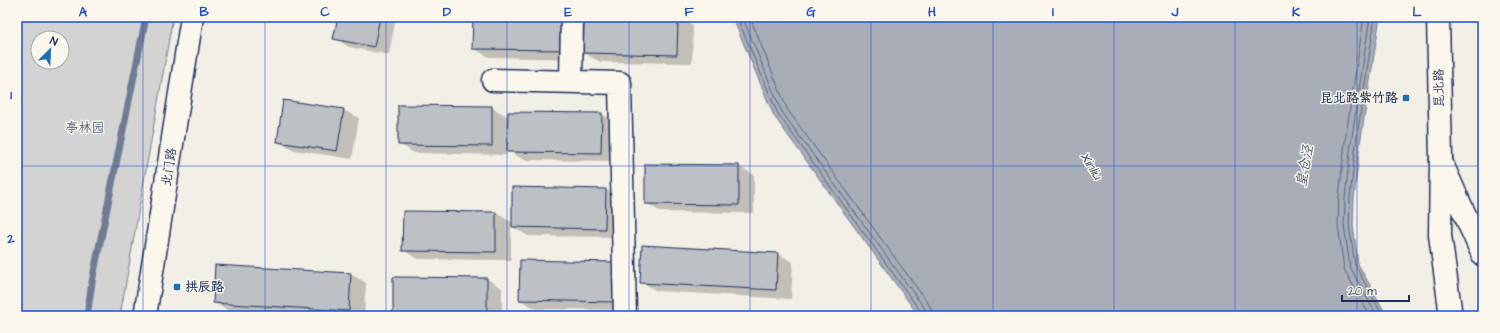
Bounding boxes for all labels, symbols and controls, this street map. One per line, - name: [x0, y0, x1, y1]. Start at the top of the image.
- text: A: [79, 3, 88, 21]
- text: B: [199, 3, 209, 21]
- text: C: [320, 3, 330, 21]
- text: D: [443, 3, 452, 21]
- text: E: [564, 3, 572, 21]
- text: F: [684, 3, 694, 21]
- text: G: [806, 3, 816, 21]
- text: H: [928, 3, 936, 21]
- text: I: [1052, 3, 1054, 21]
- text: J: [1171, 3, 1179, 21]
- text: K: [1292, 3, 1300, 21]
- text: L: [1412, 3, 1422, 21]
- north arrow: [30, 30, 70, 70]
- text: N: [48, 33, 60, 50]
- street label: 昆北路: [1430, 68, 1448, 108]
- text: 1: [10, 86, 12, 104]
- place label: 昆北路紫竹路: [1320, 89, 1398, 107]
- marker: 昆北路紫竹路: [1401, 93, 1411, 103]
- park label: 亭林园: [65, 119, 105, 137]
- water label: 皇仓泾: [1292, 143, 1319, 188]
- street label: 北门路: [157, 146, 181, 188]
- water label: Xinliu: [1075, 148, 1108, 184]
- text: 2: [6, 230, 15, 248]
- scale bar: [1342, 277, 1409, 303]
- place label: 拱辰路: [185, 278, 224, 296]
- marker: 拱辰路: [172, 282, 182, 292]
- text: 20 m: [1348, 283, 1377, 300]

